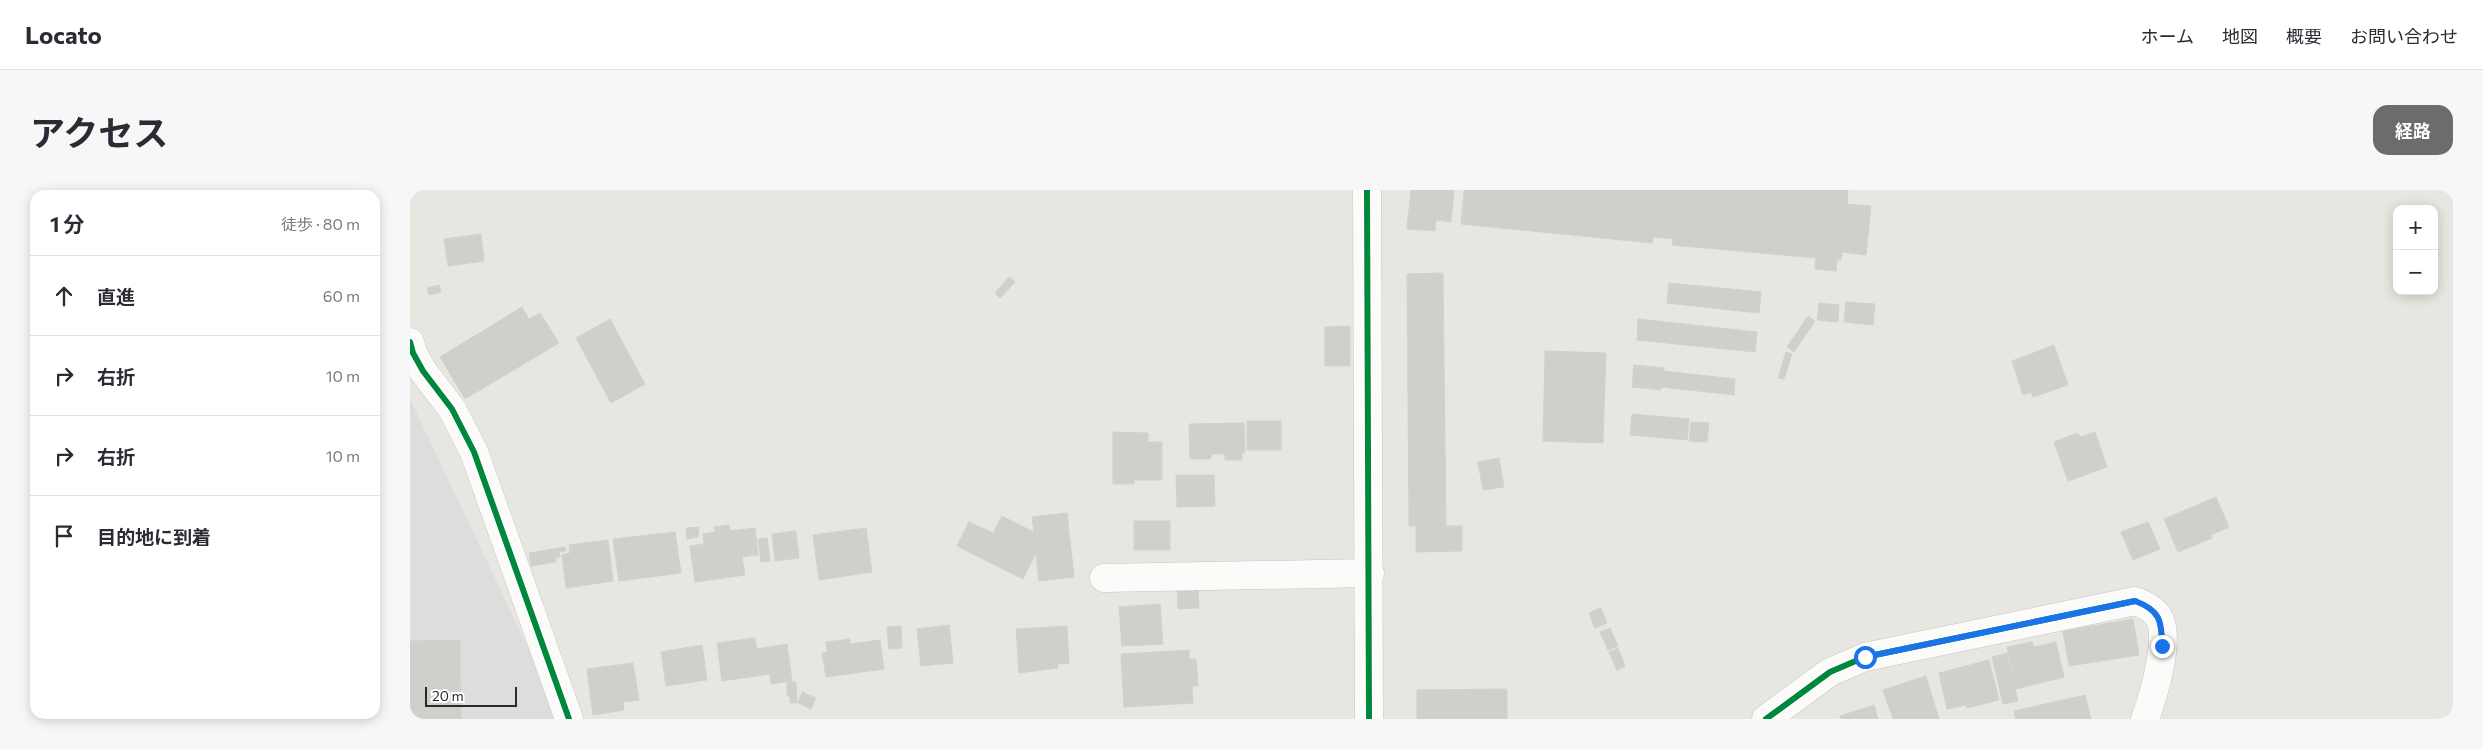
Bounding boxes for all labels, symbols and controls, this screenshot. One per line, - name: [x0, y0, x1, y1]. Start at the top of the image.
- text: Locato: [25, 20, 102, 49]
- text: ホーム: [2141, 25, 2194, 47]
- text: 地図: [2222, 25, 2258, 47]
- text: 概要: [2286, 25, 2322, 47]
- text: お問い合わせ: [2350, 25, 2458, 47]
- button: 経路: [2373, 105, 2453, 155]
- text: アクセス: [30, 110, 168, 153]
- map controls: [2393, 205, 2438, 295]
- button: +: [2393, 205, 2438, 250]
- text: 1 分: [50, 211, 85, 236]
- text: 徒歩 · 80 m: [281, 214, 360, 233]
- button: −: [2393, 250, 2438, 295]
- icon: ahead: [50, 282, 78, 310]
- text: 直進: [97, 285, 135, 308]
- text: 60 m: [323, 286, 360, 305]
- icon: right: [50, 362, 78, 390]
- text: 右折: [97, 365, 135, 388]
- text: 10 m: [326, 366, 360, 385]
- icon: right: [50, 442, 78, 470]
- text: 右折: [97, 445, 135, 468]
- text: 10 m: [326, 446, 360, 465]
- icon: arrive: [50, 522, 78, 550]
- text: 目的地に到着: [97, 525, 211, 548]
- route end: [2151, 635, 2174, 658]
- route start: [1854, 646, 1877, 669]
- scale bar: [425, 684, 518, 707]
- text: 20 m: [432, 687, 464, 704]

